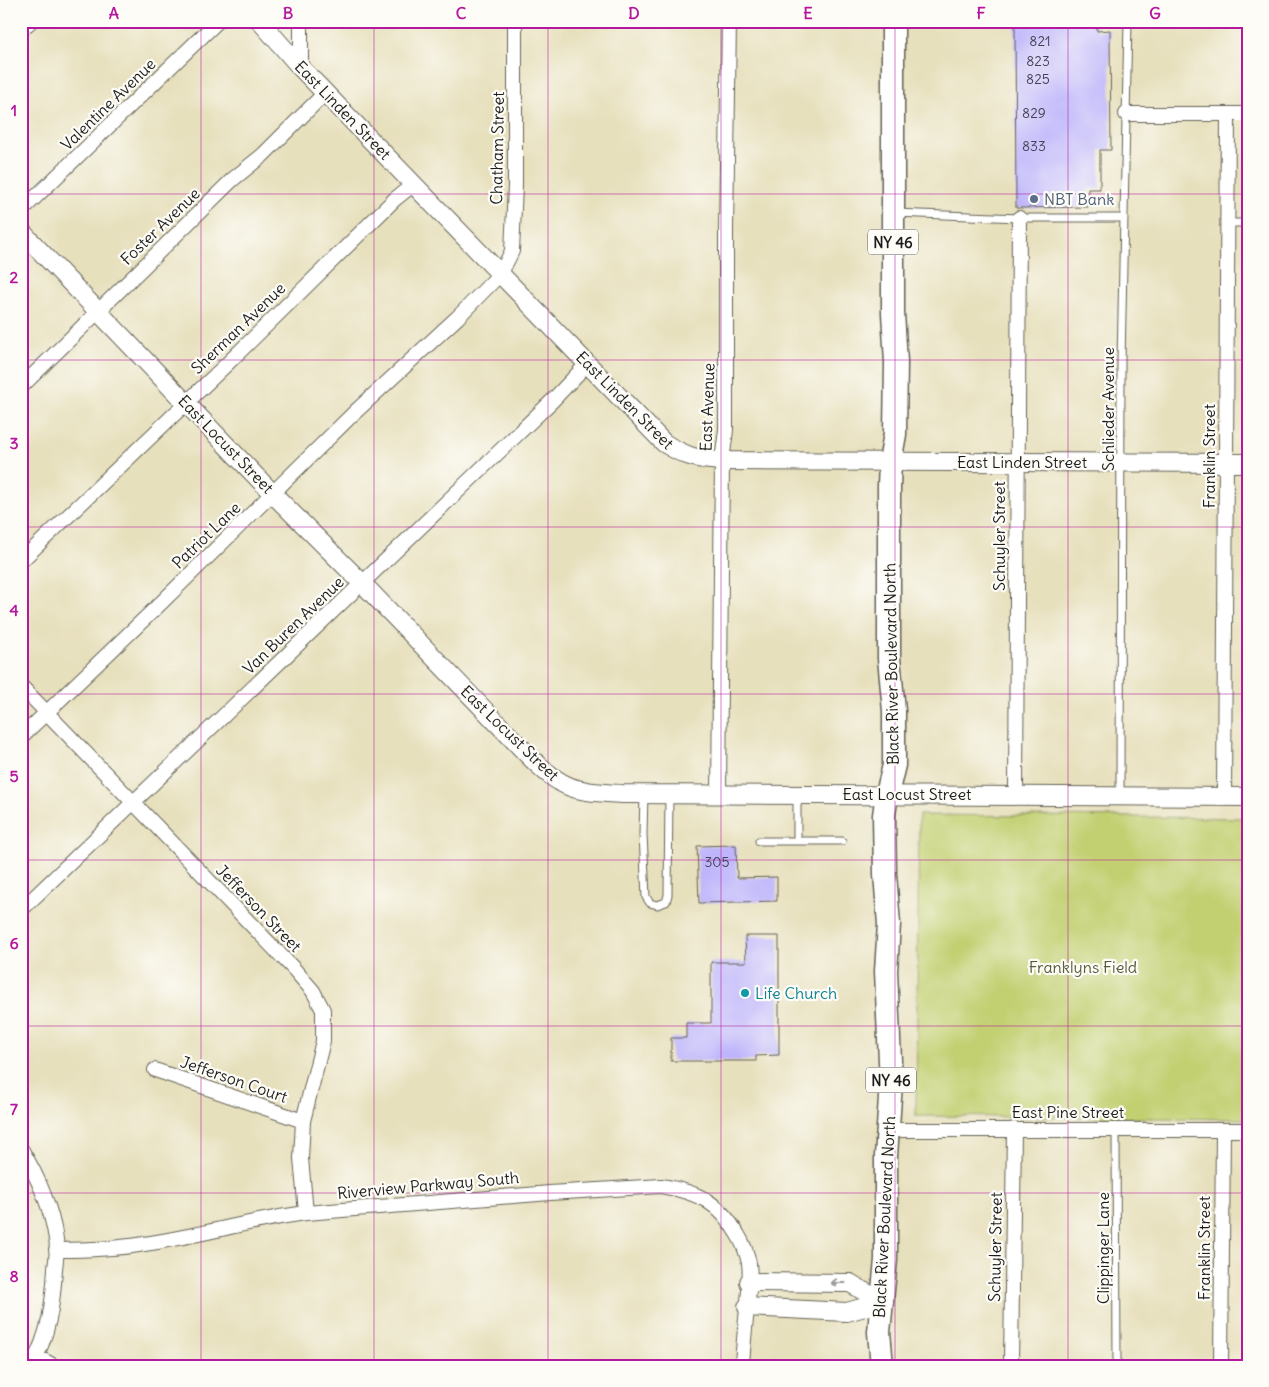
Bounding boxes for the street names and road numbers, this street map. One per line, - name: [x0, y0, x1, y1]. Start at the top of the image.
- street label: Valentine Avenue: [56, 54, 160, 154]
- street label: East Linden Street: [291, 56, 396, 164]
- street label: Chatham Street: [486, 91, 508, 205]
- street label: Foster Avenue: [116, 183, 204, 269]
- road number: NY 46: [868, 230, 918, 254]
- street label: Sherman Avenue: [187, 278, 289, 378]
- street label: East Linden Street: [572, 347, 678, 453]
- street label: Schlieder Avenue: [1098, 347, 1118, 471]
- street label: East Avenue: [695, 362, 719, 452]
- street label: East Locust Street: [174, 391, 278, 498]
- street label: Franklin Street: [1199, 403, 1219, 508]
- street label: East Linden Street: [957, 452, 1088, 472]
- street label: Schuyler Street: [989, 480, 1009, 591]
- street label: Patriot Lane: [168, 497, 244, 573]
- street label: Black River Boulevard North: [879, 563, 903, 765]
- street label: Van Buren Avenue: [238, 572, 348, 678]
- street label: East Locust Street: [457, 681, 564, 785]
- street label: East Locust Street: [843, 784, 972, 804]
- street label: Jefferson Street: [212, 860, 306, 956]
- street label: Jefferson Court: [178, 1051, 291, 1107]
- road number: NY 46: [866, 1068, 916, 1092]
- street label: East Pine Street: [1012, 1102, 1125, 1122]
- street label: Black River Boulevard North: [869, 1116, 899, 1318]
- street label: Riverview Parkway South: [336, 1167, 520, 1203]
- street label: Schuyler Street: [984, 1191, 1006, 1302]
- street label: Clippinger Lane: [1093, 1192, 1113, 1304]
- street label: Franklin Street: [1194, 1195, 1214, 1300]

